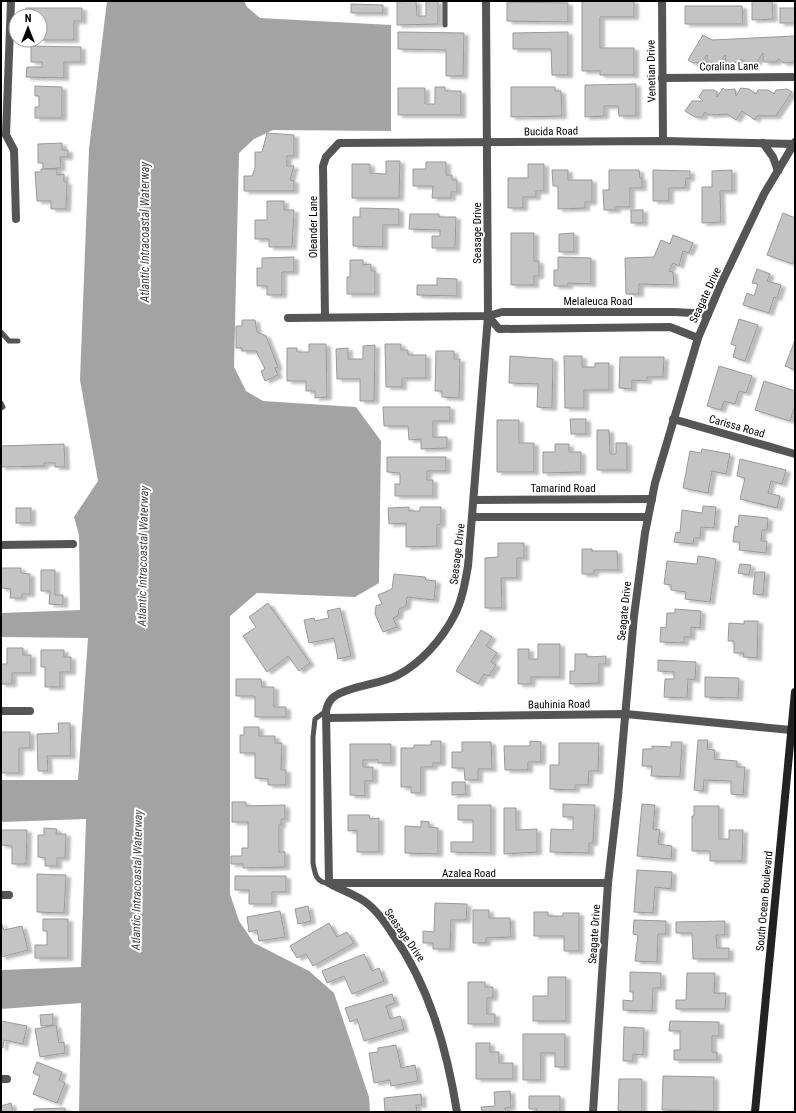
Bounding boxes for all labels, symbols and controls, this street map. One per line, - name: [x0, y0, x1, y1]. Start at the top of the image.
- north arrow: [8, 8, 48, 48]
- text: N: [25, 12, 32, 25]
- street label: Venetian Drive: [644, 40, 659, 102]
- street label: Coralina Lane: [699, 59, 759, 74]
- street label: Bucida Road: [524, 125, 578, 138]
- water label: Atlantic Intracoastal Waterway: [138, 161, 152, 303]
- street label: Oleander Lane: [307, 196, 320, 258]
- street label: Seasage Drive: [471, 202, 484, 264]
- street label: Seagate Drive: [687, 265, 724, 325]
- street label: Melaleuca Road: [563, 295, 633, 308]
- street label: Carissa Road: [708, 412, 766, 441]
- street label: Tamarind Road: [530, 482, 596, 495]
- water label: Atlantic Intracoastal Waterway: [135, 485, 151, 627]
- street label: Seasage Drive: [447, 523, 468, 585]
- street label: Seagate Drive: [615, 581, 634, 641]
- street label: Bauhinia Road: [528, 697, 590, 712]
- water label: Atlantic Intracoastal Waterway: [129, 809, 145, 951]
- street label: South Ocean Boulevard: [754, 850, 775, 952]
- street label: Azalea Road: [442, 867, 496, 880]
- street label: Seagate Drive: [586, 904, 603, 964]
- street label: Seasage Drive: [382, 906, 428, 964]

